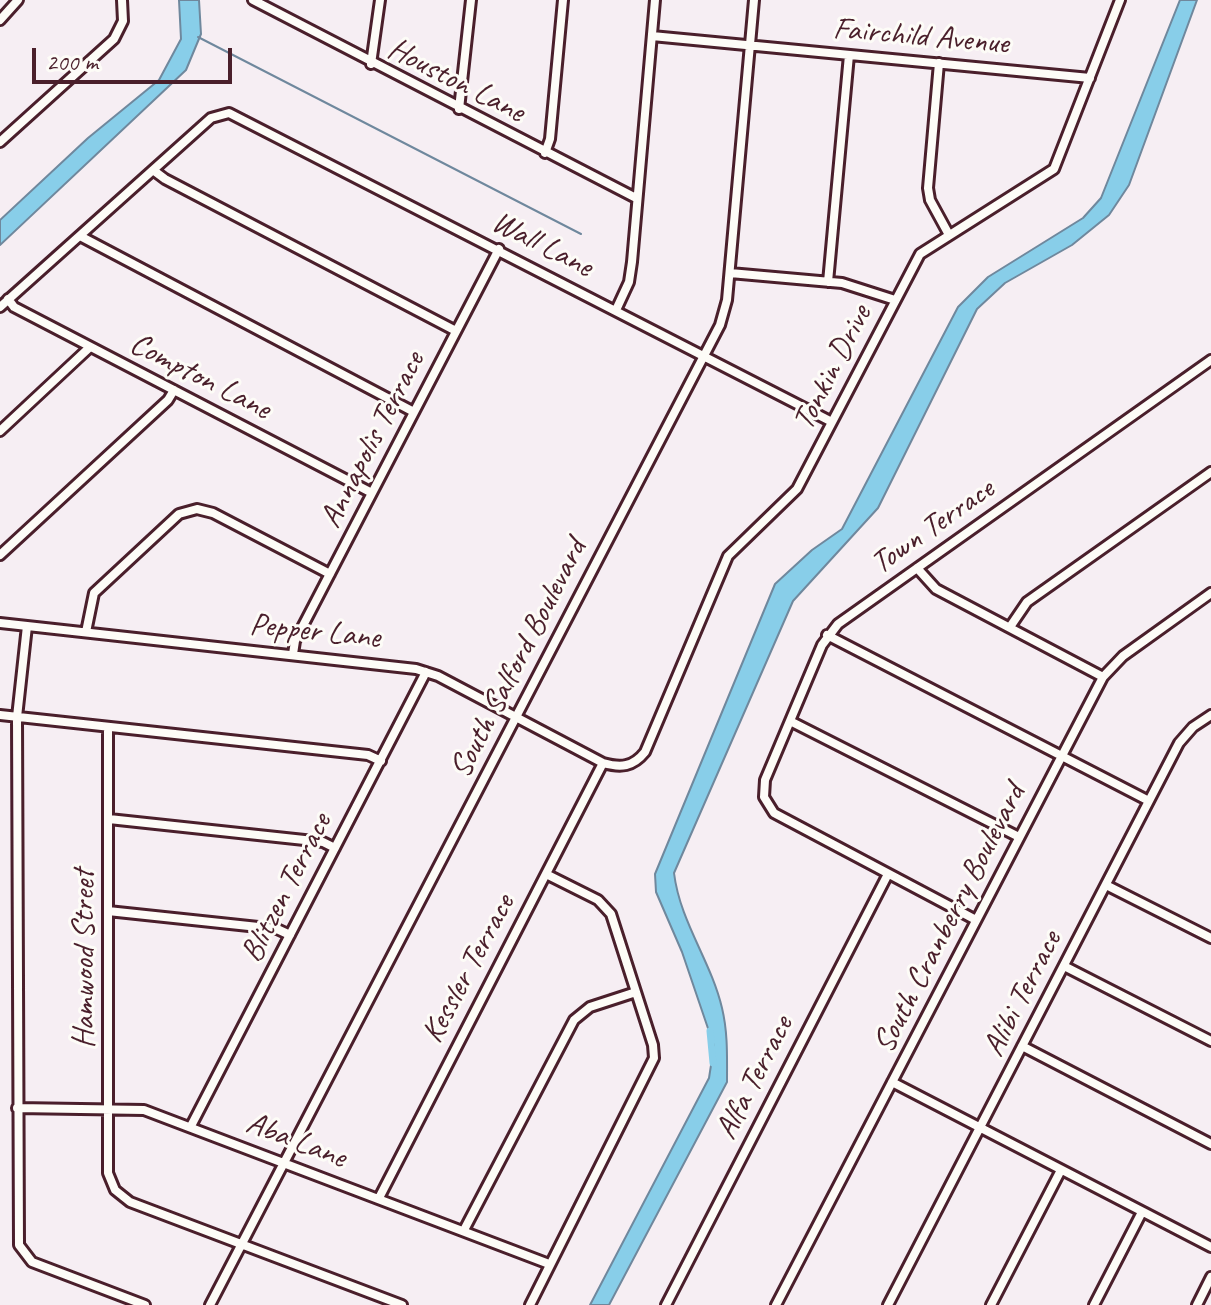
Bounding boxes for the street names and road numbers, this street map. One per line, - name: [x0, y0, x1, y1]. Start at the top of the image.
- street label: Fairchild Avenue: [832, 10, 1010, 64]
- street label: Houston Lane: [381, 30, 531, 132]
- street label: Wall Lane: [485, 203, 599, 287]
- street label: Tonkin Drive: [785, 299, 881, 437]
- street label: Compton Lane: [123, 325, 277, 429]
- street label: Annapolis Terrace: [312, 346, 434, 534]
- street label: Town Terrace: [864, 471, 1002, 583]
- street label: South Salford Boulevard: [442, 533, 596, 785]
- street label: Pepper Lane: [248, 606, 382, 658]
- street label: South Cranberry Boulevard: [866, 778, 1034, 1060]
- street label: Blitzen Terrace: [233, 807, 341, 969]
- street label: Hamwood Street: [66, 869, 104, 1049]
- street label: Kessler Terrace: [414, 888, 524, 1050]
- street label: Alibi Terrace: [975, 925, 1071, 1063]
- street label: Alfa Terrace: [708, 1010, 802, 1146]
- street label: Aba Lane: [241, 1104, 351, 1178]

